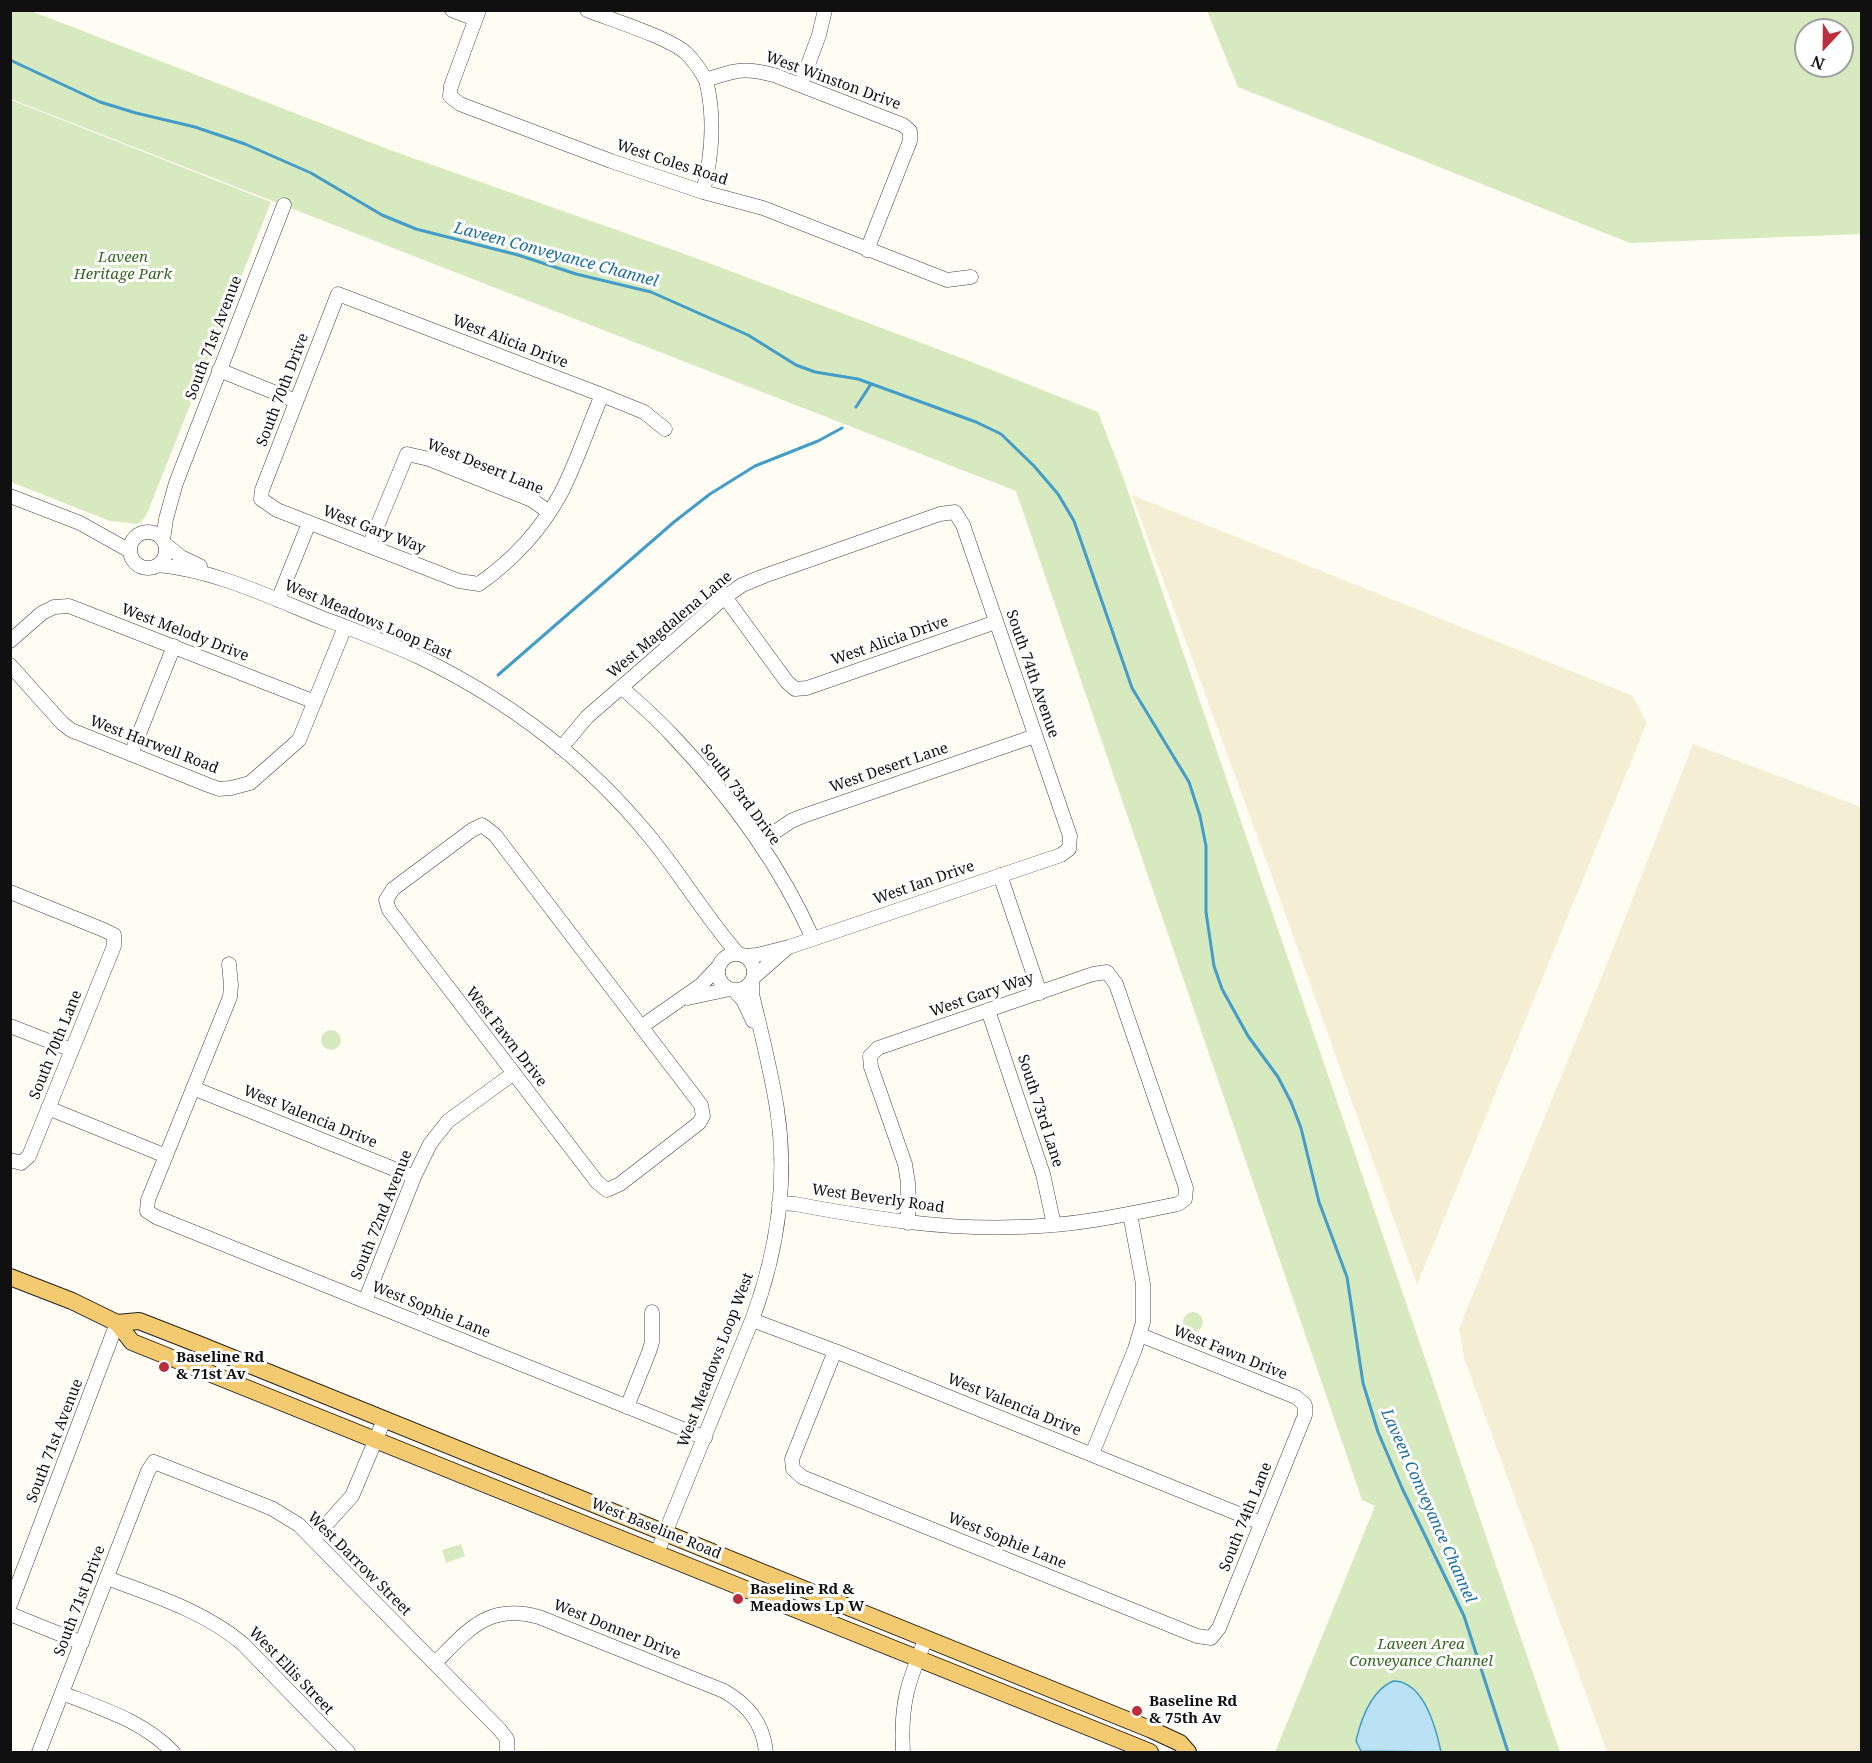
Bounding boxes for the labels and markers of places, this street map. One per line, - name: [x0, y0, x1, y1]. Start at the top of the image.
- place label: Baseline Rd & 71st Av: [176, 1349, 264, 1384]
- marker: Baseline Rd & 71st Av: [157, 1360, 171, 1374]
- place label: Baseline Rd & Meadows Lp W: [750, 1581, 864, 1616]
- marker: Baseline Rd & Meadows Lp W: [731, 1592, 745, 1606]
- place label: Baseline Rd & 75th Av: [1149, 1693, 1237, 1728]
- marker: Baseline Rd & 75th Av: [1130, 1704, 1144, 1718]

